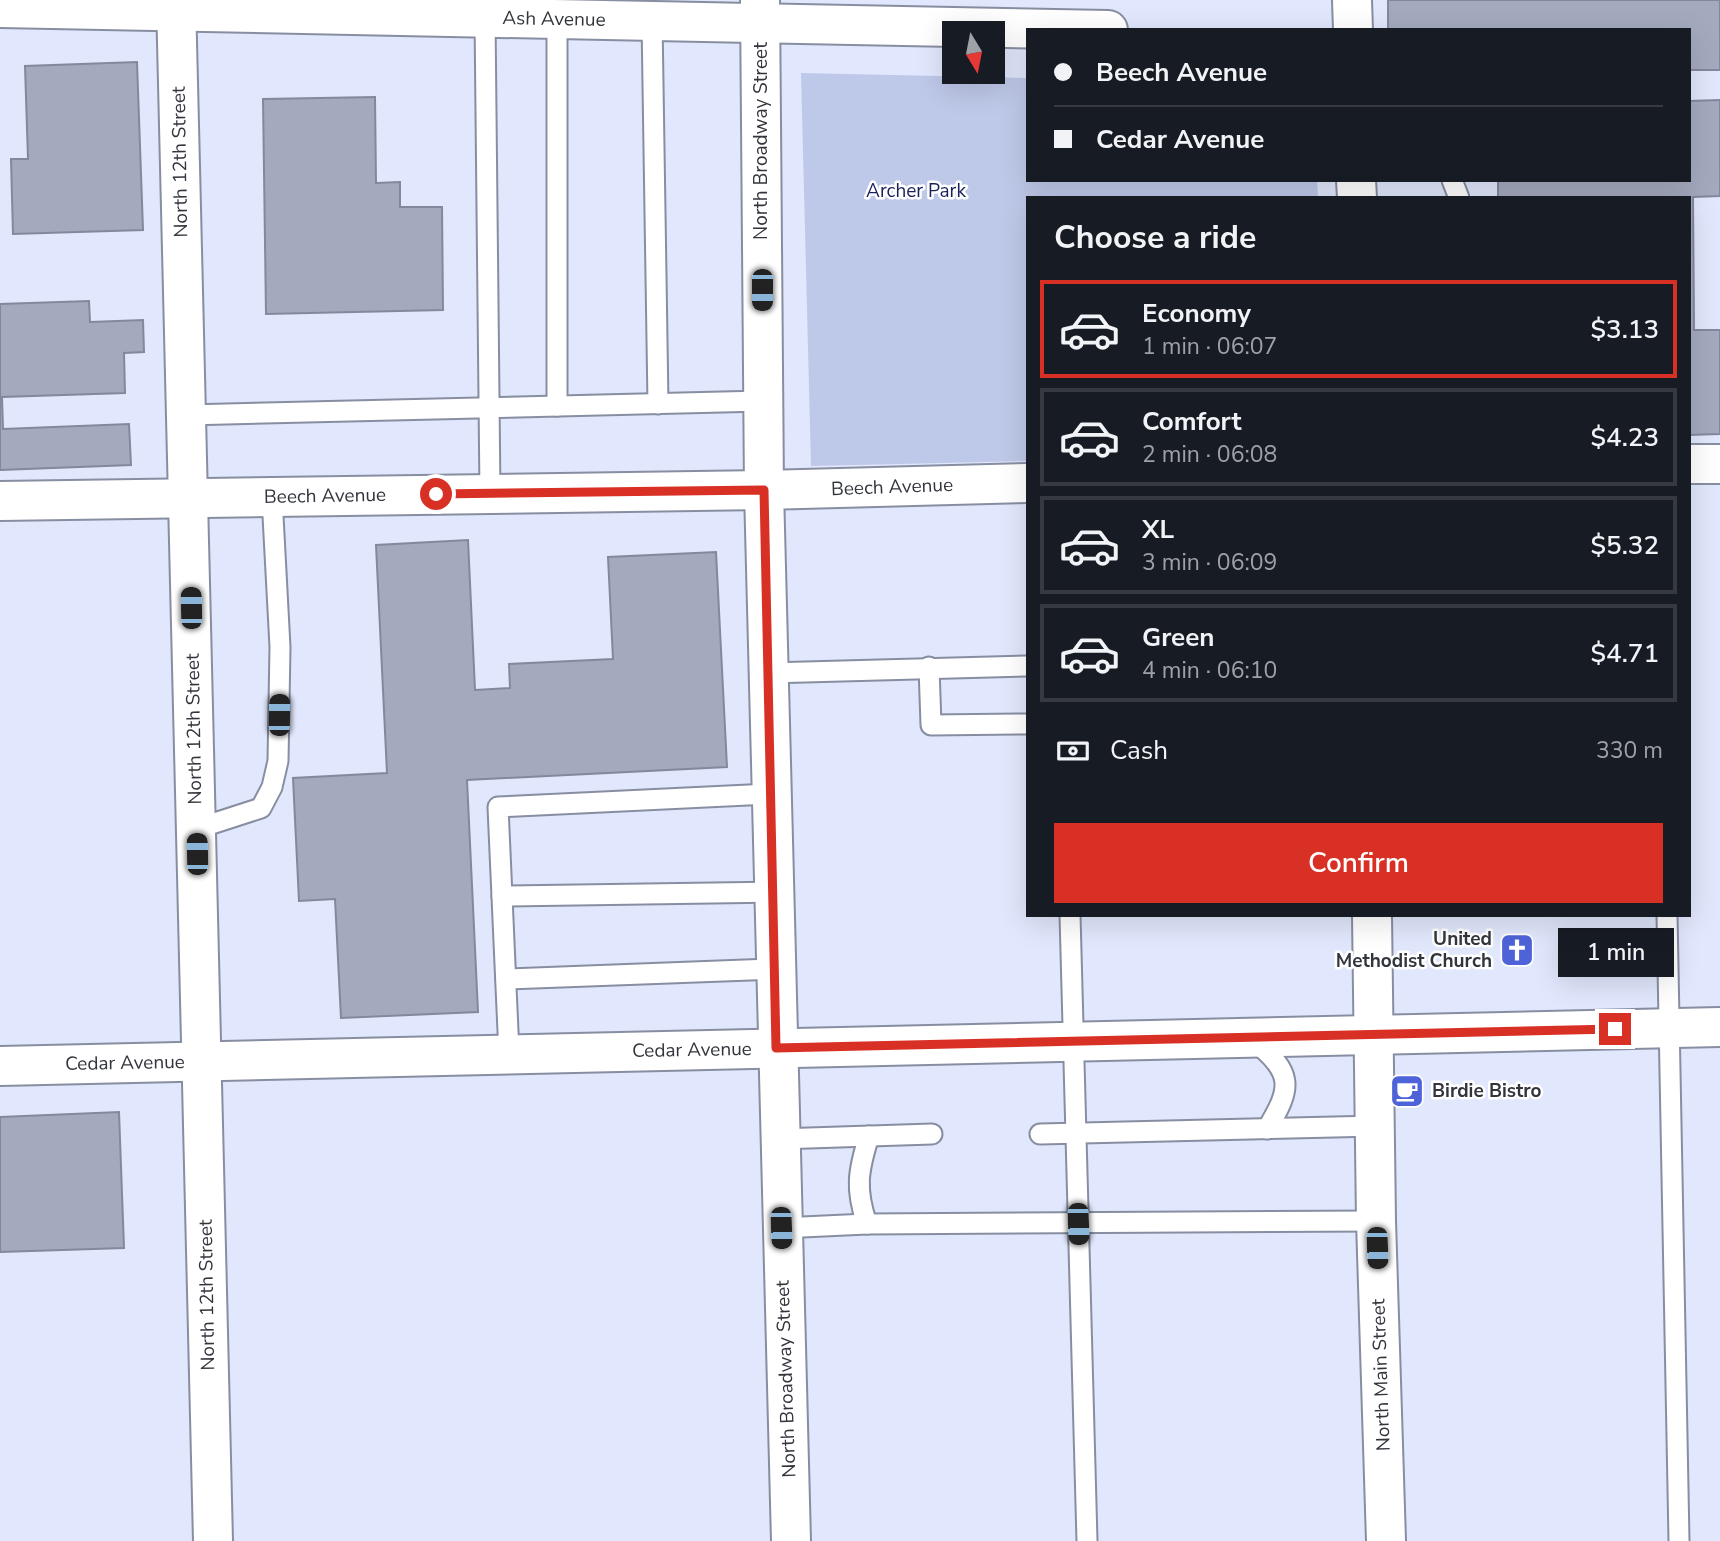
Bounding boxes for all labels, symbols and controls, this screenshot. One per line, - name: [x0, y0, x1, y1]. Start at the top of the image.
- street label: Ash Avenue: [502, 5, 606, 33]
- north arrow: [942, 21, 1004, 84]
- map controls: [942, 21, 1005, 84]
- street label: North Broadway Street: [748, 42, 774, 240]
- text: Beech Avenue: [1096, 55, 1267, 90]
- street label: North 12th Street: [166, 86, 194, 238]
- text: Cedar Avenue: [1096, 122, 1264, 157]
- park label: Archer Park: [866, 178, 966, 204]
- text: Choose a ride: [1054, 216, 1256, 259]
- car: [752, 269, 773, 311]
- text: Economy: [1142, 296, 1251, 331]
- icon: car: [1058, 298, 1121, 361]
- text: $3.13: [1590, 312, 1659, 347]
- text: 1 min · 06:07: [1142, 331, 1277, 362]
- text: Comfort: [1142, 404, 1242, 439]
- icon: car: [1058, 406, 1121, 469]
- text: $4.23: [1590, 420, 1659, 455]
- text: 2 min · 06:08: [1142, 439, 1277, 470]
- street label: Beech Avenue: [830, 472, 954, 502]
- route start: [420, 478, 452, 510]
- street label: Beech Avenue: [264, 482, 386, 510]
- text: XL: [1142, 512, 1174, 547]
- icon: car: [1058, 514, 1121, 577]
- text: $5.32: [1590, 528, 1659, 563]
- text: 3 min · 06:09: [1142, 547, 1277, 578]
- car: [181, 587, 202, 629]
- text: Green: [1142, 620, 1215, 655]
- icon: car: [1058, 622, 1121, 685]
- text: $4.71: [1590, 636, 1659, 671]
- street label: North 12th Street: [180, 653, 208, 805]
- text: 4 min · 06:10: [1142, 655, 1277, 686]
- car: [269, 694, 290, 736]
- icon: cash: [1054, 732, 1092, 770]
- text: Cash: [1110, 733, 1168, 768]
- text: 330 m: [1596, 735, 1663, 766]
- button: Confirm: [1054, 823, 1663, 903]
- car: [187, 833, 208, 875]
- place label: United Methodist Church: [1336, 926, 1492, 974]
- callout: 1 min: [1557, 928, 1673, 976]
- church icon: United Methodist Church: [1498, 931, 1536, 969]
- text: 1 min: [1587, 937, 1645, 968]
- route end: [1599, 1013, 1631, 1045]
- street label: Cedar Avenue: [632, 1036, 752, 1064]
- street label: Cedar Avenue: [65, 1049, 185, 1077]
- cafe icon: Birdie Bistro: [1388, 1072, 1426, 1110]
- place label: Birdie Bistro: [1432, 1078, 1542, 1104]
- car: [1067, 1203, 1090, 1245]
- car: [770, 1207, 793, 1249]
- street label: North 12th Street: [193, 1219, 221, 1371]
- car: [1366, 1227, 1389, 1269]
- street label: North Broadway Street: [770, 1279, 802, 1478]
- street label: North Main Street: [1365, 1298, 1397, 1452]

